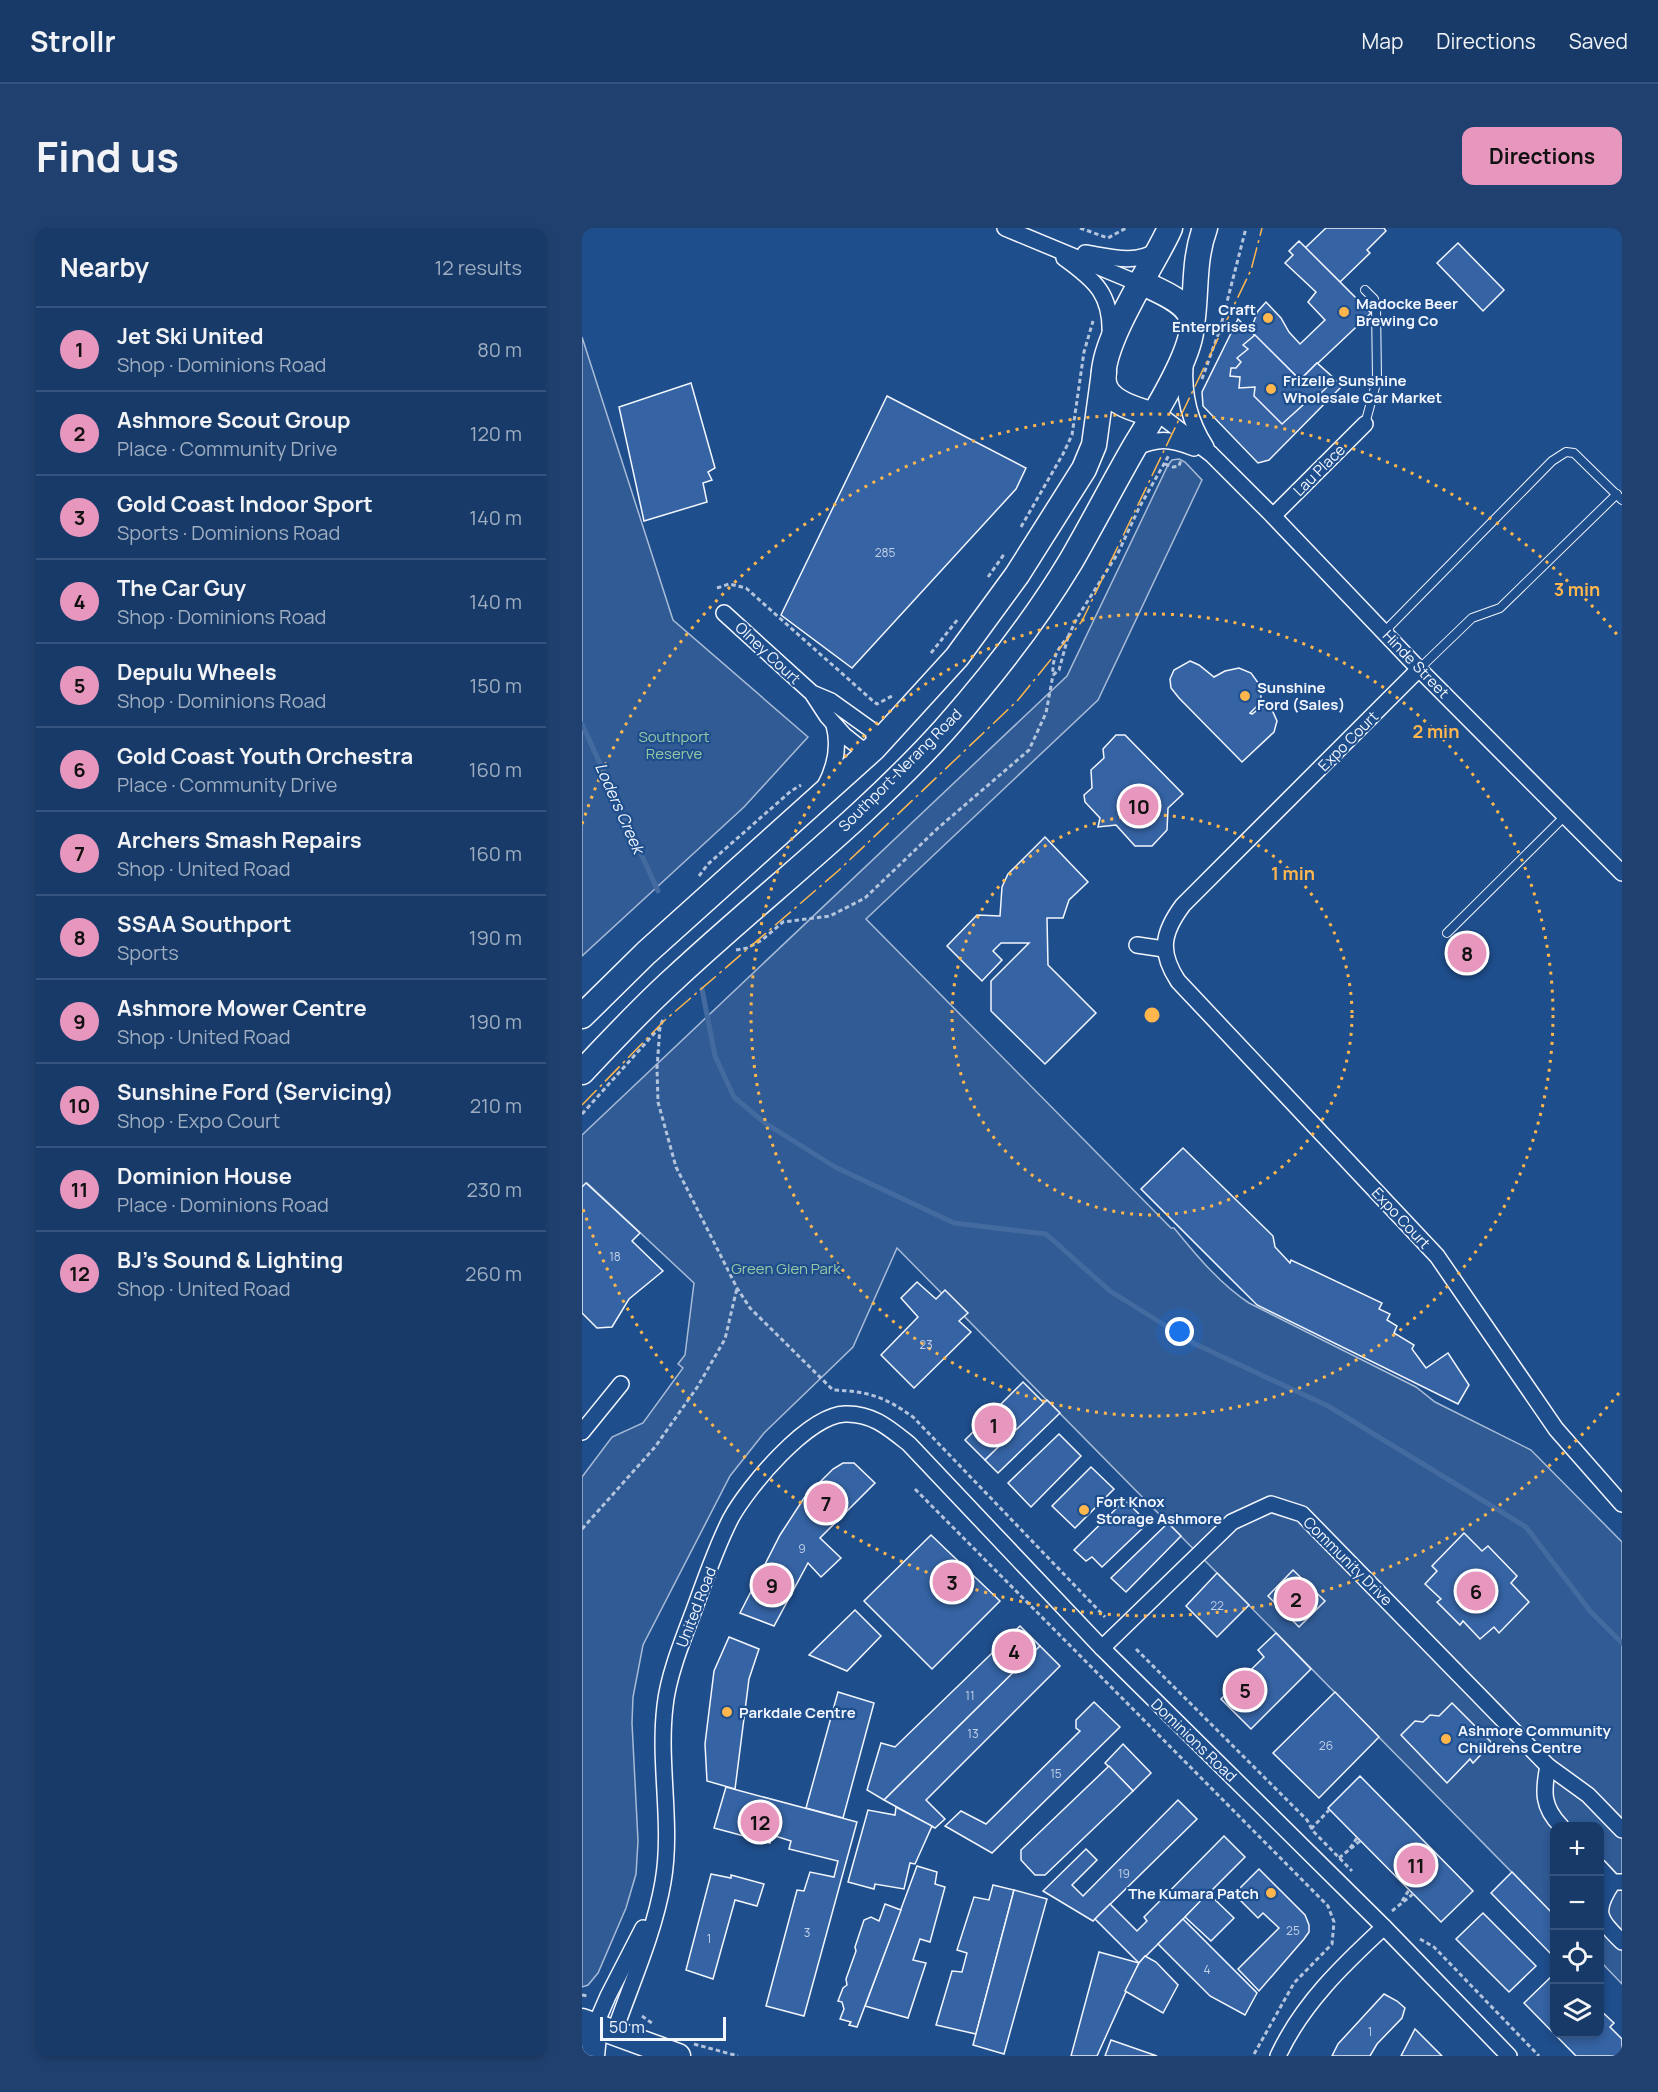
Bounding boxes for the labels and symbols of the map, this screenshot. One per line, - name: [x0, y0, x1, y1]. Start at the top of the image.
- place label: Madocke Beer Brewing Co: [1356, 293, 1458, 331]
- place label: Craft Enterprises: [1172, 299, 1256, 337]
- marker: Madocke Beer Brewing Co: [1337, 305, 1351, 319]
- marker: Craft Enterprises: [1261, 311, 1275, 325]
- place label: Frizelle Sunshine Wholesale Car Market: [1283, 370, 1442, 408]
- marker: Frizelle Sunshine Wholesale Car Market: [1264, 382, 1278, 396]
- street label: Lau Place: [1288, 439, 1350, 501]
- house number: 285: [875, 544, 895, 561]
- text: 3 min: [1554, 577, 1600, 601]
- street label: Olney Court: [731, 617, 805, 689]
- street label: Hinde Street: [1378, 625, 1454, 703]
- place label: Sunshine Ford (Sales): [1257, 677, 1345, 715]
- marker: Sunshine Ford (Sales): [1238, 689, 1252, 703]
- street label: Southport-Nerang Road: [834, 704, 966, 836]
- street label: Expo Court: [1313, 706, 1383, 776]
- text: 2 min: [1413, 719, 1459, 743]
- park label: Southport Reserve: [638, 726, 710, 764]
- water label: Loders Creek: [590, 759, 651, 859]
- pin: 10: [1120, 784, 1158, 828]
- text: 1 min: [1271, 861, 1315, 885]
- pin: 8: [1448, 930, 1486, 976]
- centre of rings: [1142, 1005, 1162, 1025]
- street label: Expo Court: [1367, 1183, 1435, 1253]
- house number: 18: [609, 1248, 621, 1265]
- park label: Green Glen Park: [731, 1258, 841, 1279]
- your location: [1165, 1317, 1194, 1346]
- house number: 23: [919, 1336, 933, 1353]
- pin: 1: [974, 1402, 1014, 1448]
- pin: 7: [806, 1480, 846, 1526]
- place label: Fort Knox Storage Ashmore: [1096, 1491, 1222, 1529]
- marker: Fort Knox Storage Ashmore: [1077, 1503, 1091, 1517]
- street label: Community Drive: [1299, 1512, 1397, 1610]
- house number: 9: [798, 1540, 806, 1557]
- pin: 3: [932, 1560, 971, 1604]
- pin: 9: [752, 1562, 792, 1608]
- street label: United Road: [671, 1564, 721, 1650]
- pin: 6: [1456, 1568, 1496, 1614]
- pin: 2: [1276, 1576, 1316, 1622]
- house number: 22: [1210, 1597, 1224, 1614]
- pin: 4: [994, 1628, 1034, 1674]
- pin: 5: [1226, 1668, 1264, 1712]
- house number: 11: [965, 1687, 975, 1704]
- street label: Dominions Road: [1146, 1694, 1242, 1786]
- place label: Parkdale Centre: [739, 1702, 856, 1723]
- marker: Parkdale Centre: [720, 1705, 734, 1719]
- place label: Ashmore Community Childrens Centre: [1458, 1720, 1612, 1758]
- house number: 13: [967, 1725, 979, 1742]
- marker: Ashmore Community Childrens Centre: [1439, 1732, 1453, 1746]
- house number: 26: [1319, 1737, 1333, 1754]
- house number: 15: [1050, 1765, 1062, 1782]
- pin: 12: [740, 1800, 780, 1844]
- pin: 11: [1396, 1842, 1436, 1888]
- house number: 19: [1118, 1865, 1130, 1882]
- place label: The Kumara Patch: [1128, 1883, 1259, 1904]
- marker: The Kumara Patch: [1264, 1886, 1278, 1900]
- house number: 25: [1286, 1922, 1300, 1939]
- house number: 3: [804, 1924, 810, 1941]
- house number: 1: [707, 1930, 711, 1947]
- house number: 4: [1203, 1961, 1211, 1978]
- scale bar: [600, 2014, 726, 2042]
- house number: 1: [1368, 2023, 1372, 2040]

